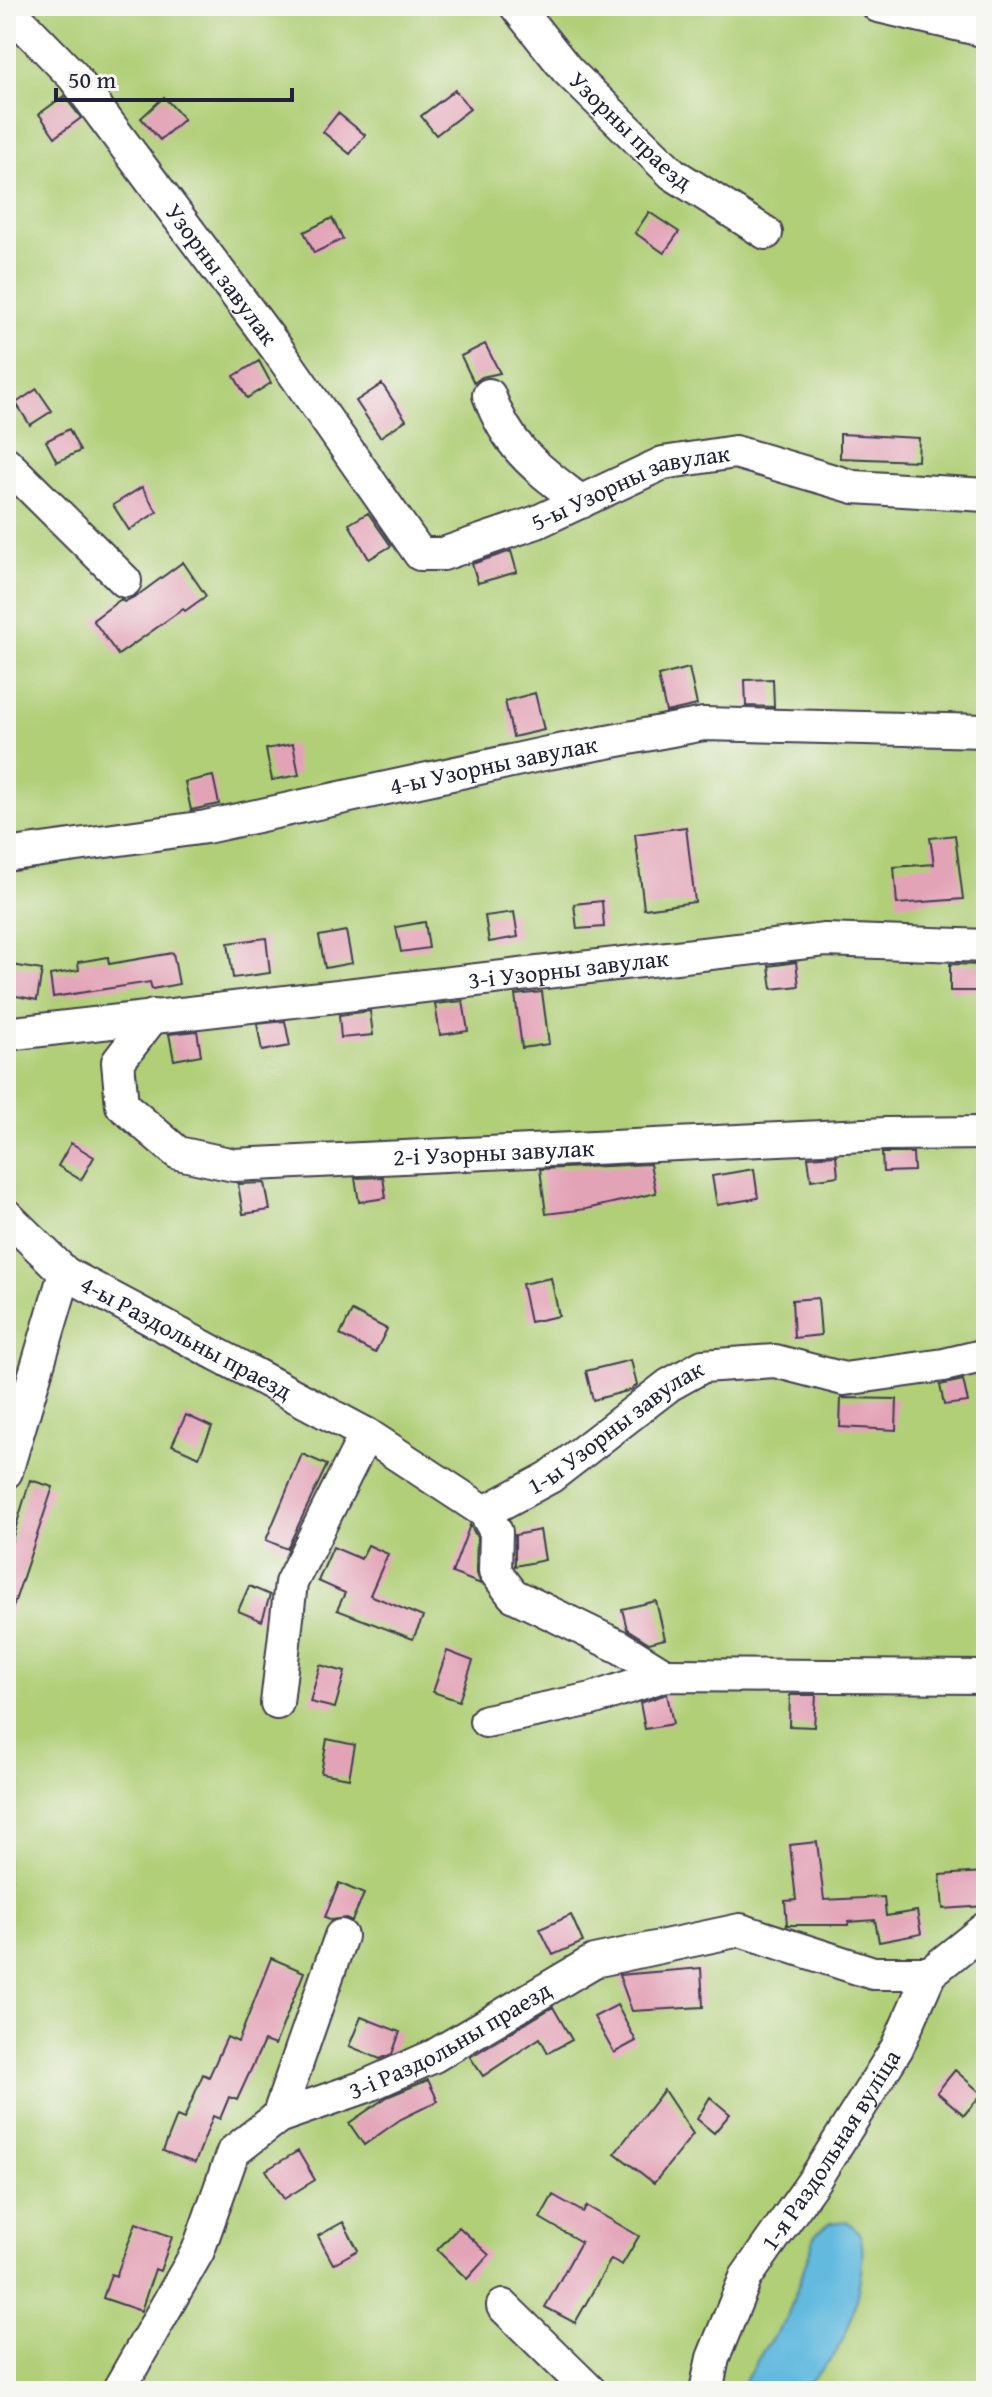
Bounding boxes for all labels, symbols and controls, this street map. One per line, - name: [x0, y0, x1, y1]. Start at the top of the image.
- scale bar: [56, 52, 292, 102]
- text: 50 m: [68, 62, 116, 97]
- street label: Узорны праезд: [561, 63, 699, 199]
- street label: Узорны завулак: [157, 196, 287, 353]
- street label: 5-ы Узорны завулак: [525, 435, 732, 539]
- street label: 4-ы Узорны завулак: [386, 726, 600, 804]
- street label: 3-і Узорны завулак: [466, 940, 671, 998]
- street label: 2-і Узорны завулак: [392, 1130, 595, 1174]
- street label: 4-ы Раздольны праезд: [74, 1266, 298, 1408]
- street label: 1-ы Узорны завулак: [521, 1351, 710, 1503]
- street label: 3-і Раздольны праезд: [344, 1972, 558, 2108]
- street label: 1-я Раздольная вуліца: [752, 2042, 909, 2257]

